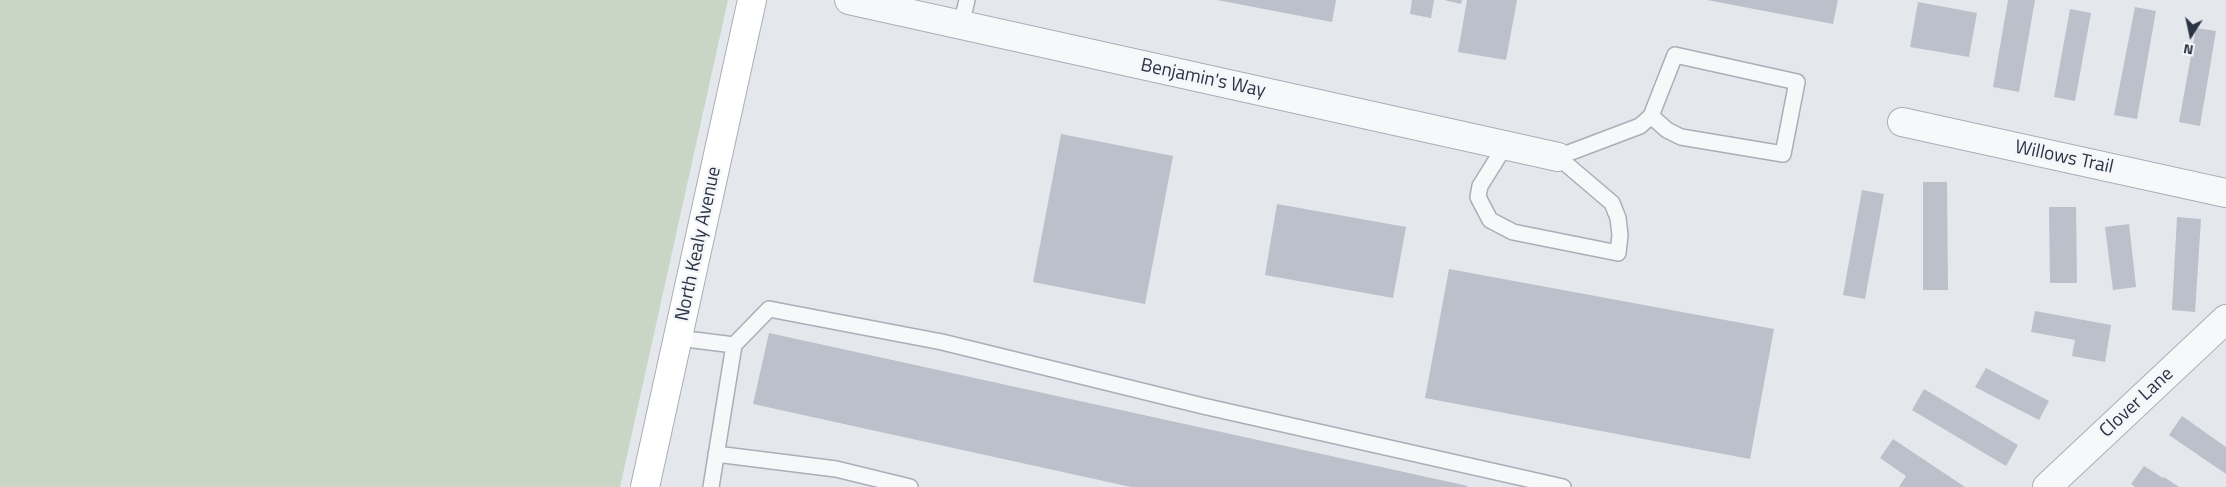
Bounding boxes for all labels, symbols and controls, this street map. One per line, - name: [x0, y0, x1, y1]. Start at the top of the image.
- north arrow: [2166, 10, 2216, 60]
- text: N: [2182, 39, 2195, 61]
- street label: Benjamin's Way: [1138, 55, 1268, 103]
- street label: Willows Trail: [2013, 136, 2115, 180]
- street label: North Kealy Avenue: [672, 165, 726, 323]
- street label: Clover Lane: [2095, 363, 2179, 443]

